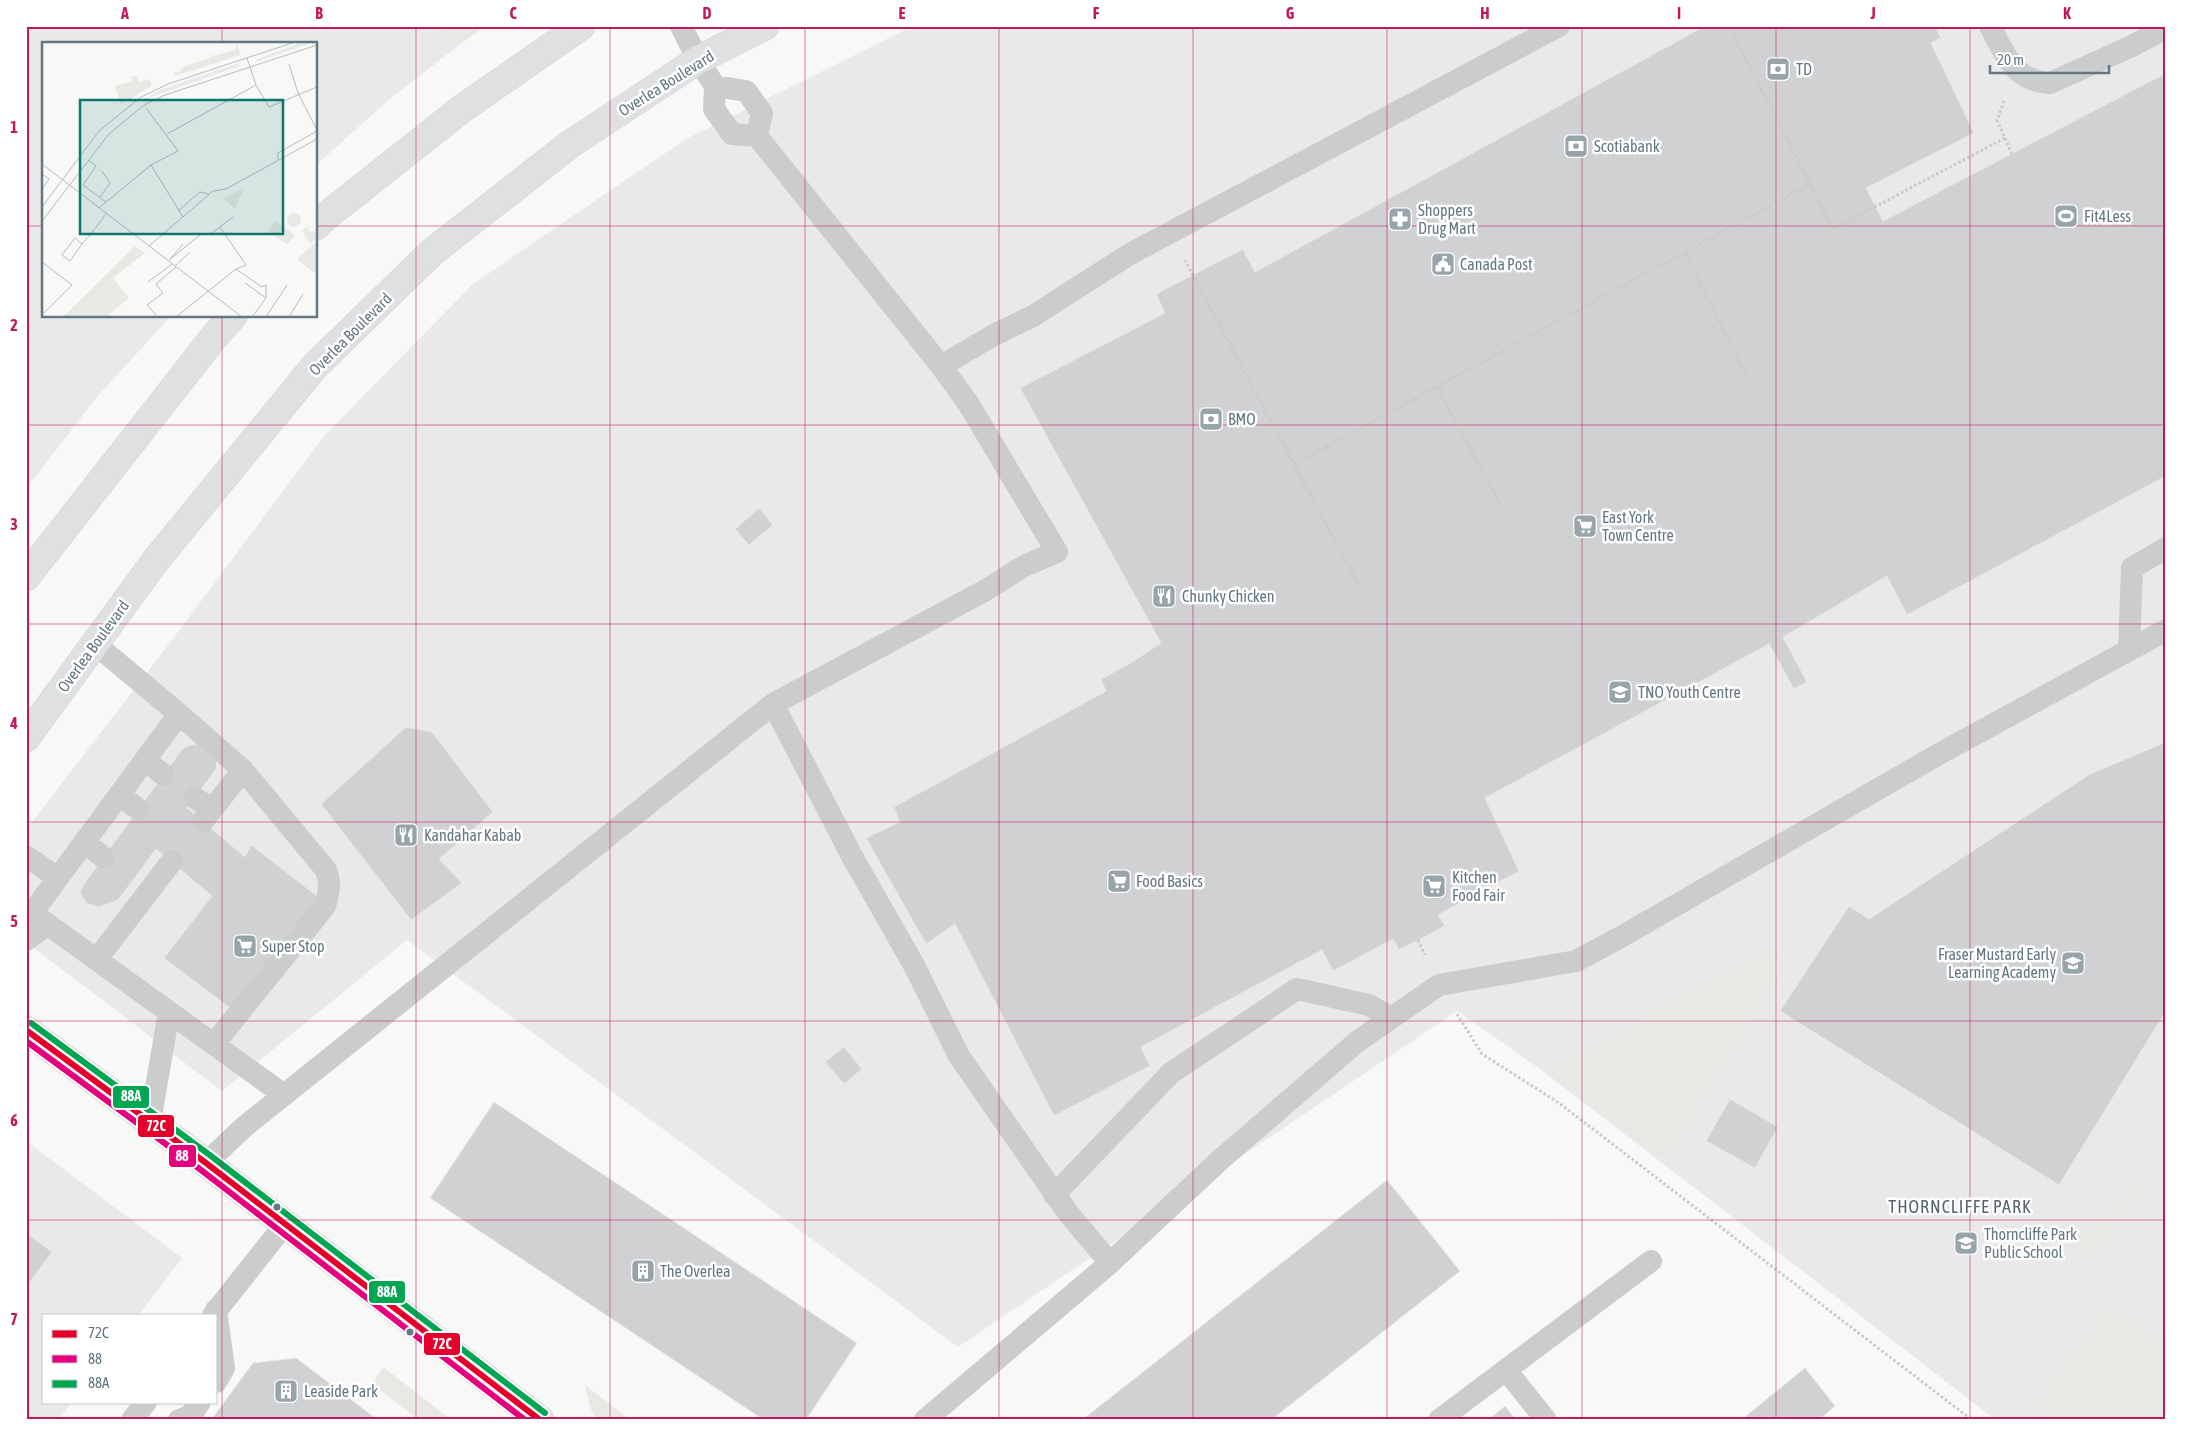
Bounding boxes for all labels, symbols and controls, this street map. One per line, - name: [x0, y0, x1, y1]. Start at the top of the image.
- text: A: [120, 4, 129, 22]
- text: B: [315, 4, 323, 22]
- text: C: [509, 4, 517, 22]
- text: D: [703, 4, 712, 22]
- text: E: [899, 4, 906, 22]
- text: F: [1093, 4, 1100, 22]
- text: G: [1286, 4, 1295, 22]
- text: H: [1480, 4, 1490, 22]
- text: I: [1677, 4, 1681, 22]
- text: J: [1869, 4, 1876, 22]
- text: K: [2063, 4, 2071, 22]
- inset map: [42, 42, 318, 318]
- scale bar: [1990, 42, 2108, 74]
- street label: Overlea Boulevard: [615, 47, 717, 119]
- text: 20 m: [1997, 51, 2024, 68]
- bank icon: TD: [1765, 56, 1791, 82]
- place label: TD: [1796, 60, 1812, 78]
- text: 1: [10, 118, 18, 136]
- bank icon: Scotiabank: [1563, 133, 1589, 159]
- place label: Scotiabank: [1594, 137, 1660, 155]
- place label: Shoppers Drug Mart: [1418, 201, 1476, 238]
- sports icon: Fit4Less: [2053, 203, 2079, 229]
- pharmacy icon: Shoppers Drug Mart: [1387, 206, 1413, 232]
- place label: Fit4Less: [2084, 207, 2131, 225]
- public building icon: Canada Post: [1430, 251, 1456, 277]
- place label: Canada Post: [1460, 255, 1533, 273]
- street label: Overlea Boulevard: [305, 289, 395, 379]
- text: 2: [10, 316, 18, 334]
- bank icon: BMO: [1198, 406, 1224, 432]
- place label: BMO: [1228, 410, 1256, 428]
- place label: East York Town Centre: [1602, 508, 1674, 544]
- supermarket icon: East York Town Centre: [1572, 513, 1598, 539]
- text: 3: [10, 515, 18, 533]
- restaurant icon: Chunky Chicken: [1151, 583, 1177, 609]
- place label: Chunky Chicken: [1182, 587, 1275, 606]
- street label: Overlea Boulevard: [54, 597, 132, 695]
- school or university icon: TNO Youth Centre: [1607, 679, 1633, 705]
- place label: TNO Youth Centre: [1638, 683, 1741, 701]
- text: 4: [9, 714, 18, 732]
- restaurant icon: Kandahar Kabab: [393, 822, 419, 848]
- place label: Kandahar Kabab: [424, 826, 521, 844]
- supermarket icon: Food Basics: [1106, 868, 1132, 894]
- place label: Kitchen Food Fair: [1452, 868, 1505, 904]
- place label: Food Basics: [1136, 872, 1203, 890]
- supermarket icon: Kitchen Food Fair: [1421, 873, 1447, 899]
- text: 5: [10, 912, 18, 930]
- supermarket icon: Super Stop: [232, 933, 258, 959]
- place label: Super Stop: [262, 937, 324, 956]
- place label: Fraser Mustard Early Learning Academy: [1938, 945, 2056, 982]
- school or university icon: Fraser Mustard Early Learning Academy: [2060, 950, 2086, 976]
- line badge: 88A: [112, 1085, 150, 1109]
- text: 88A: [121, 1088, 141, 1104]
- text: 6: [10, 1111, 18, 1129]
- line badge: 72C: [137, 1114, 175, 1138]
- text: 72C: [146, 1118, 166, 1134]
- line badge: 88: [168, 1144, 197, 1168]
- text: 88: [175, 1148, 189, 1164]
- district label: THORNCLIFFE PARK: [1888, 1196, 2032, 1217]
- unlabelled marker: [272, 1202, 282, 1212]
- place label: Thorncliffe Park Public School: [1984, 1225, 2077, 1261]
- school or university icon: Thorncliffe Park Public School: [1953, 1230, 1979, 1256]
- building icon: The Overlea: [630, 1258, 656, 1284]
- place label: The Overlea: [660, 1262, 730, 1280]
- line badge: 88A: [368, 1280, 406, 1304]
- text: 88A: [377, 1284, 397, 1300]
- text: 7: [10, 1310, 18, 1328]
- legend: [42, 1314, 218, 1404]
- text: 72C: [88, 1324, 109, 1341]
- unlabelled marker: [405, 1327, 415, 1337]
- line badge: 72C: [423, 1332, 461, 1356]
- text: 72C: [432, 1336, 452, 1352]
- text: 88: [88, 1350, 102, 1367]
- text: 88A: [88, 1374, 110, 1391]
- building icon: Leaside Park: [273, 1378, 299, 1404]
- place label: Leaside Park: [304, 1382, 378, 1400]

